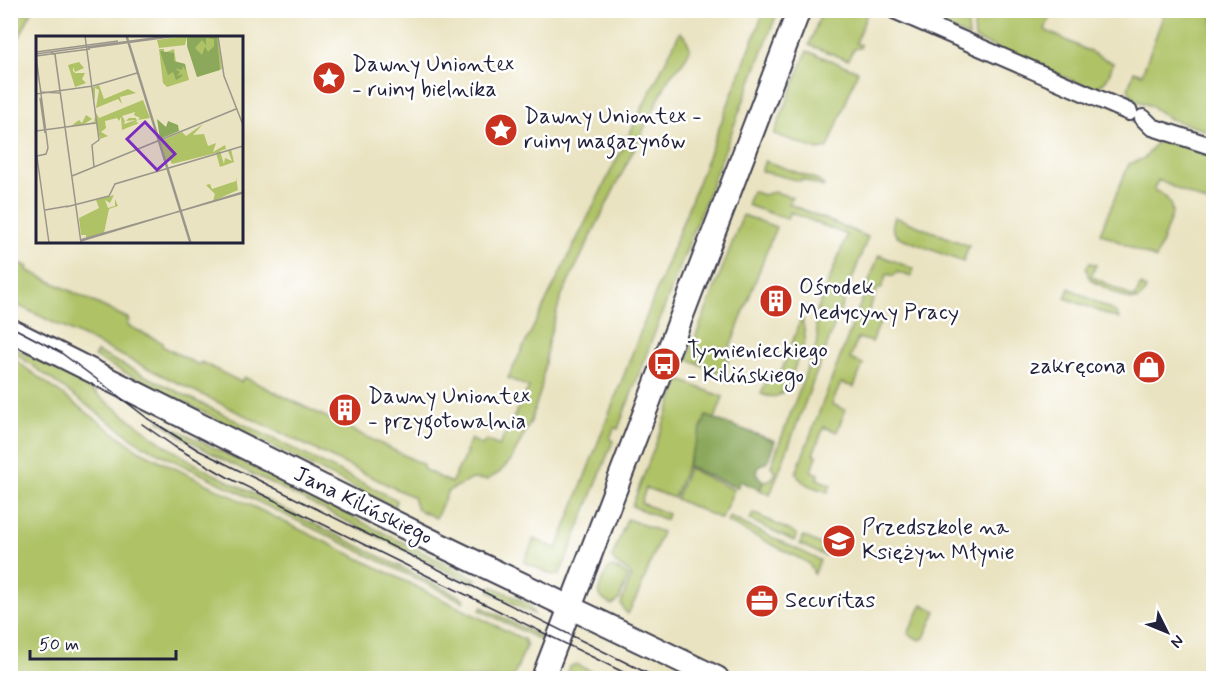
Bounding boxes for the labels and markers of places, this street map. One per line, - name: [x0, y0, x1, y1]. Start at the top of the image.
- place label: Dawny Uniontex - ruiny bielnika: [352, 51, 514, 104]
- place icon: Dawny Uniontex - ruiny bielnika: [311, 60, 347, 96]
- place label: Dawny Uniontex - ruiny magazynów: [524, 103, 702, 159]
- place icon: Dawny Uniontex - ruiny magazynów: [483, 112, 519, 148]
- place label: Ośrodek Medycyny Pracy: [799, 274, 959, 327]
- building icon: Ośrodek Medycyny Pracy: [758, 283, 794, 319]
- place label: Tymienieckiego - Kilińskiego: [687, 337, 828, 393]
- bus stop icon: Tymienieckiego - Kilińskiego: [646, 346, 682, 382]
- shop icon: zakręcona: [1131, 349, 1167, 385]
- place label: zakręcona: [1030, 353, 1126, 381]
- place label: Dawny Uniontex - przygotowalnia: [368, 383, 530, 439]
- building icon: Dawny Uniontex - przygotowalnia: [327, 392, 363, 428]
- place label: Przedszkole na Księżym Młynie: [862, 514, 1015, 567]
- school or university icon: Przedszkole na Księżym Młynie: [821, 523, 857, 559]
- office icon: Securitas: [744, 583, 780, 619]
- place label: Securitas: [785, 587, 876, 615]

